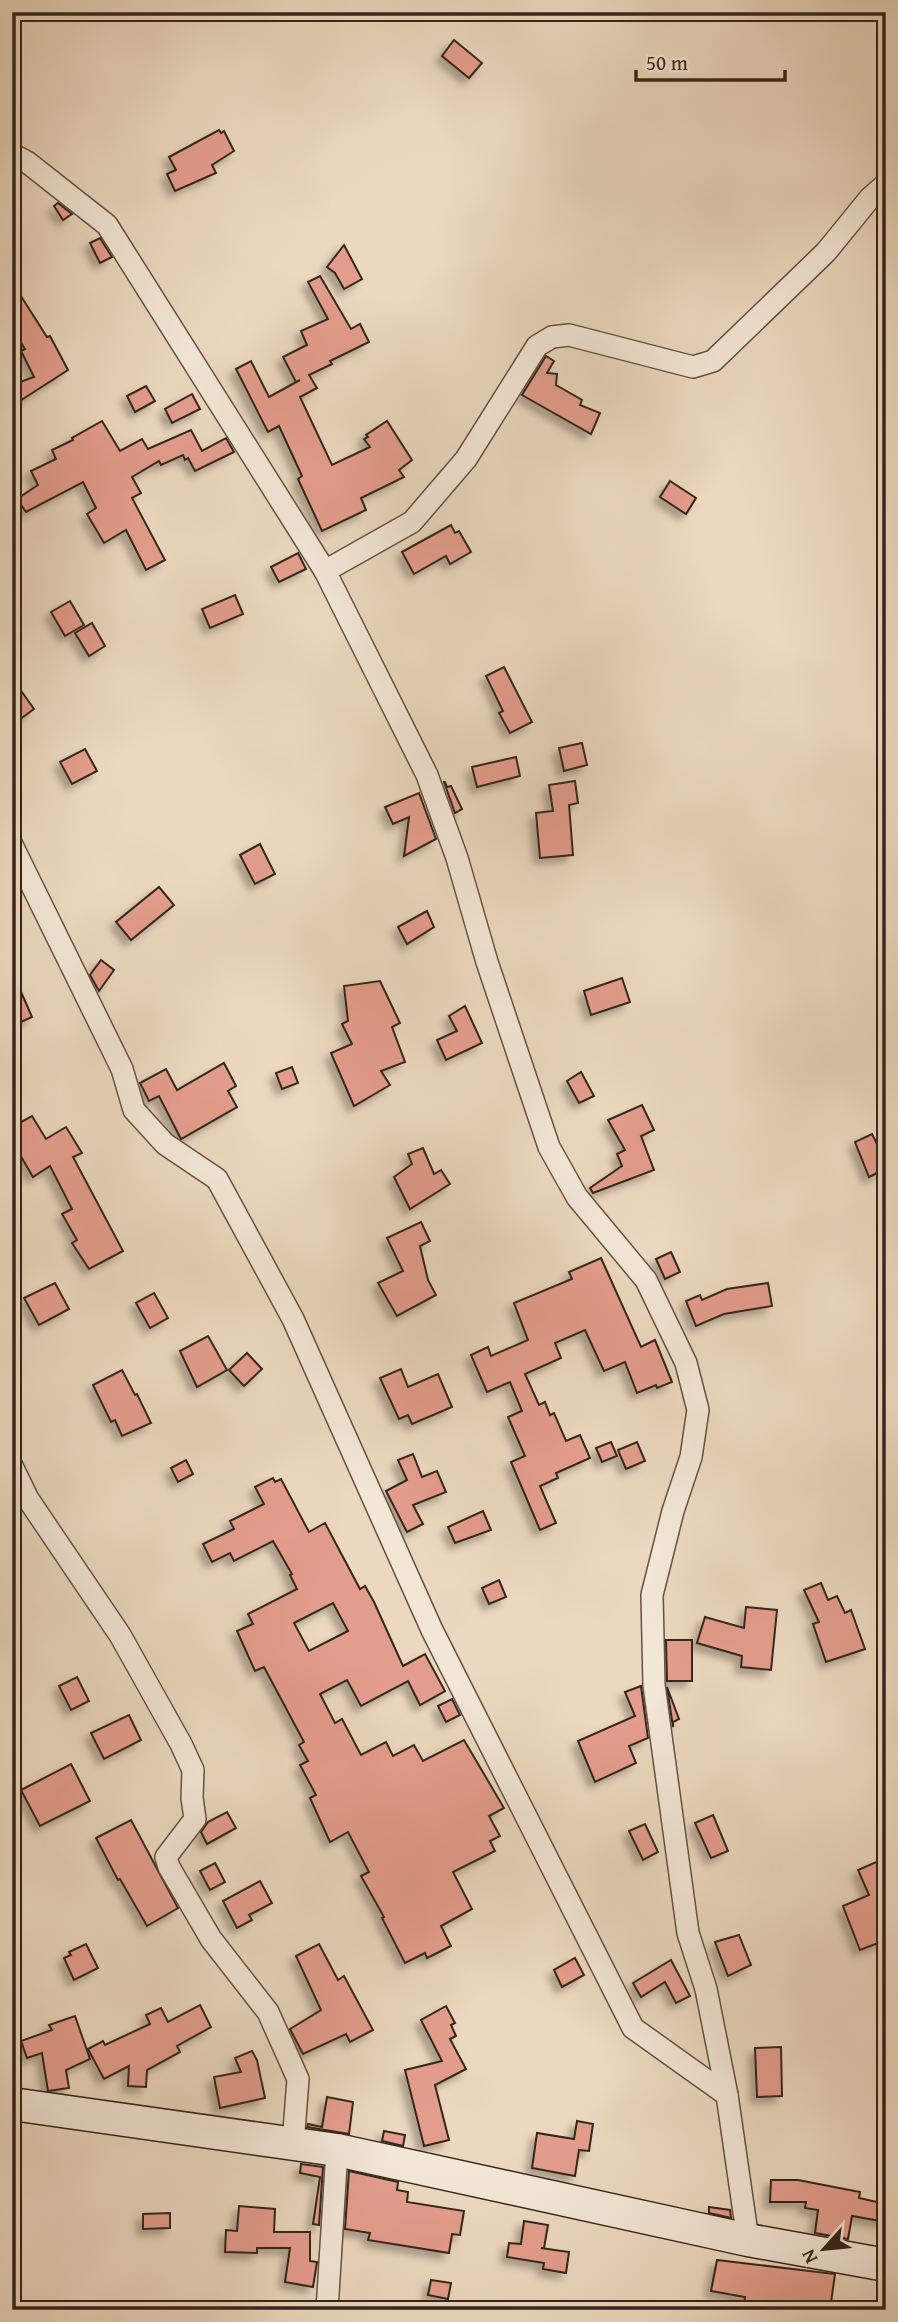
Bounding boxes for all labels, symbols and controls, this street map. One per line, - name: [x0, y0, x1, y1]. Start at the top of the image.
- scale bar: [636, 38, 784, 82]
- text: 50 m: [646, 47, 688, 78]
- north arrow: [790, 2214, 860, 2284]
- text: N: [793, 2244, 824, 2269]

